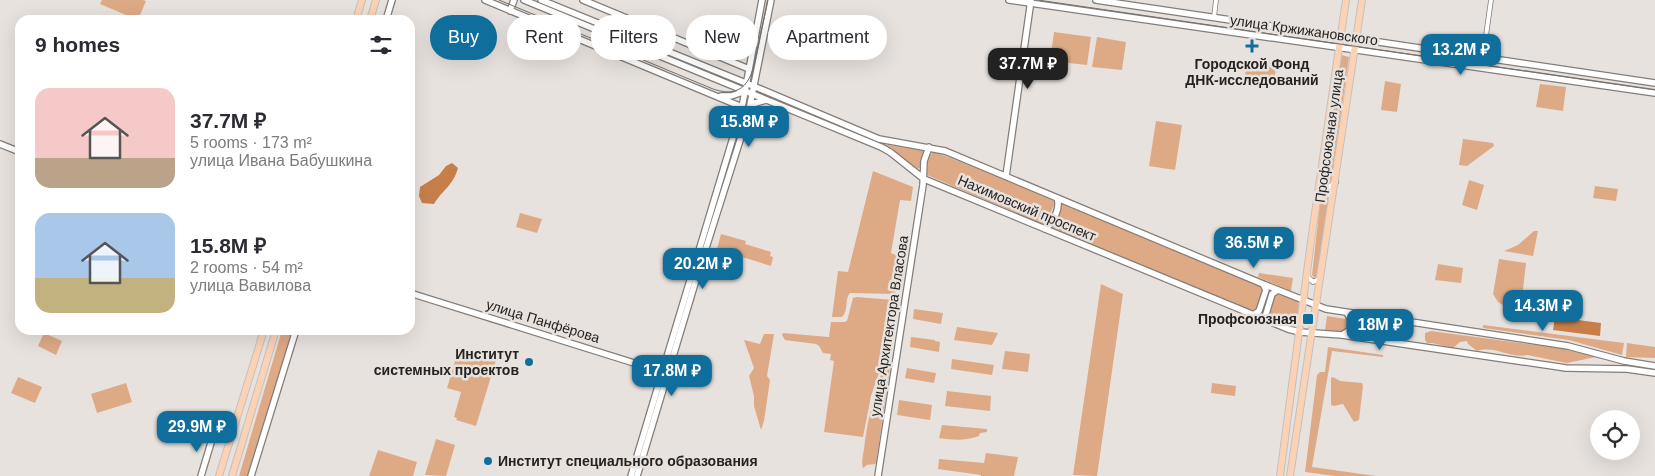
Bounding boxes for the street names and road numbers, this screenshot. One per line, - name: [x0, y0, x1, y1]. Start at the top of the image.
- street label: улица Кржижановского: [1229, 12, 1379, 48]
- street label: Профсоюзная улица: [1312, 68, 1346, 204]
- street label: Нахимовский проспект: [956, 172, 1099, 245]
- street label: улица Архитектора Власова: [867, 234, 911, 418]
- street label: улица Панфёрова: [484, 296, 602, 346]

